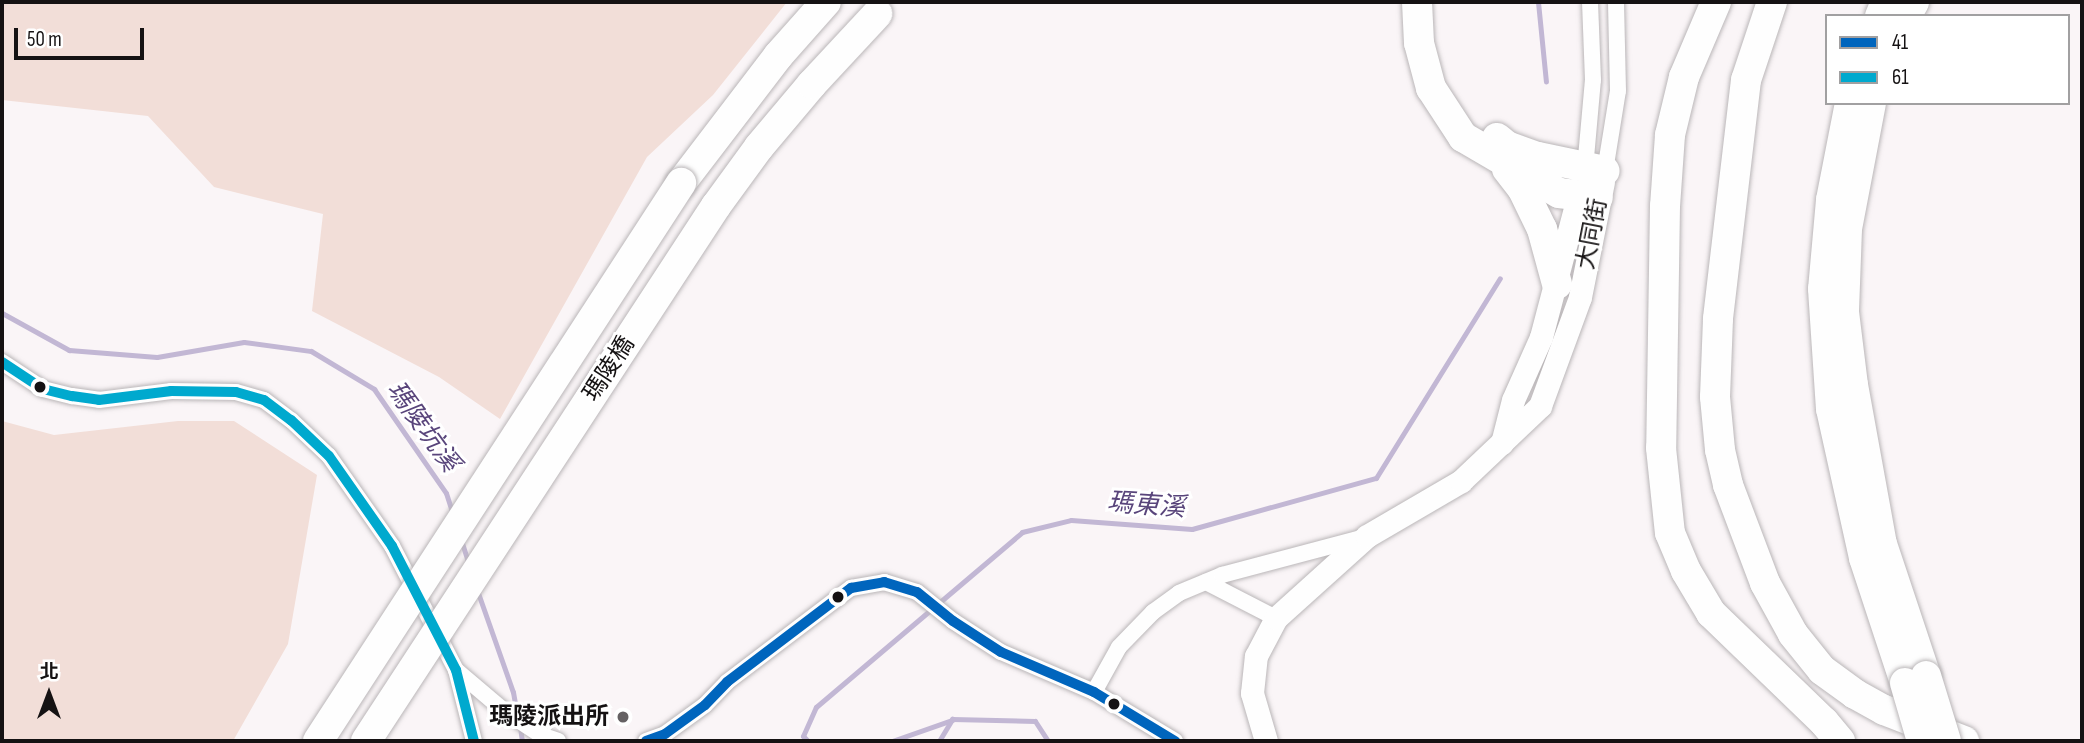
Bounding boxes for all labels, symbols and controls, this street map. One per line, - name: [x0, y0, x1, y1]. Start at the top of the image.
- scale bar: [18, 14, 147, 58]
- legend: [1825, 14, 2070, 105]
- text: 50 m: [27, 27, 62, 52]
- text: 41: [1892, 30, 1908, 55]
- text: 61: [1892, 65, 1909, 90]
- street label: 大同街: [1571, 196, 1613, 272]
- street label: 瑪陵橋: [577, 331, 641, 407]
- water label: 瑪陵坑溪: [379, 376, 465, 478]
- unlabelled marker: [33, 380, 47, 394]
- water label: 瑪東溪: [1106, 488, 1186, 524]
- unlabelled marker: [831, 590, 845, 604]
- north arrow: [14, 659, 84, 729]
- text: 北: [39, 661, 59, 684]
- unlabelled marker: [1107, 697, 1121, 711]
- place label: 瑪陵派出所: [489, 703, 609, 731]
- marker: 瑪陵派出所: [615, 709, 631, 725]

